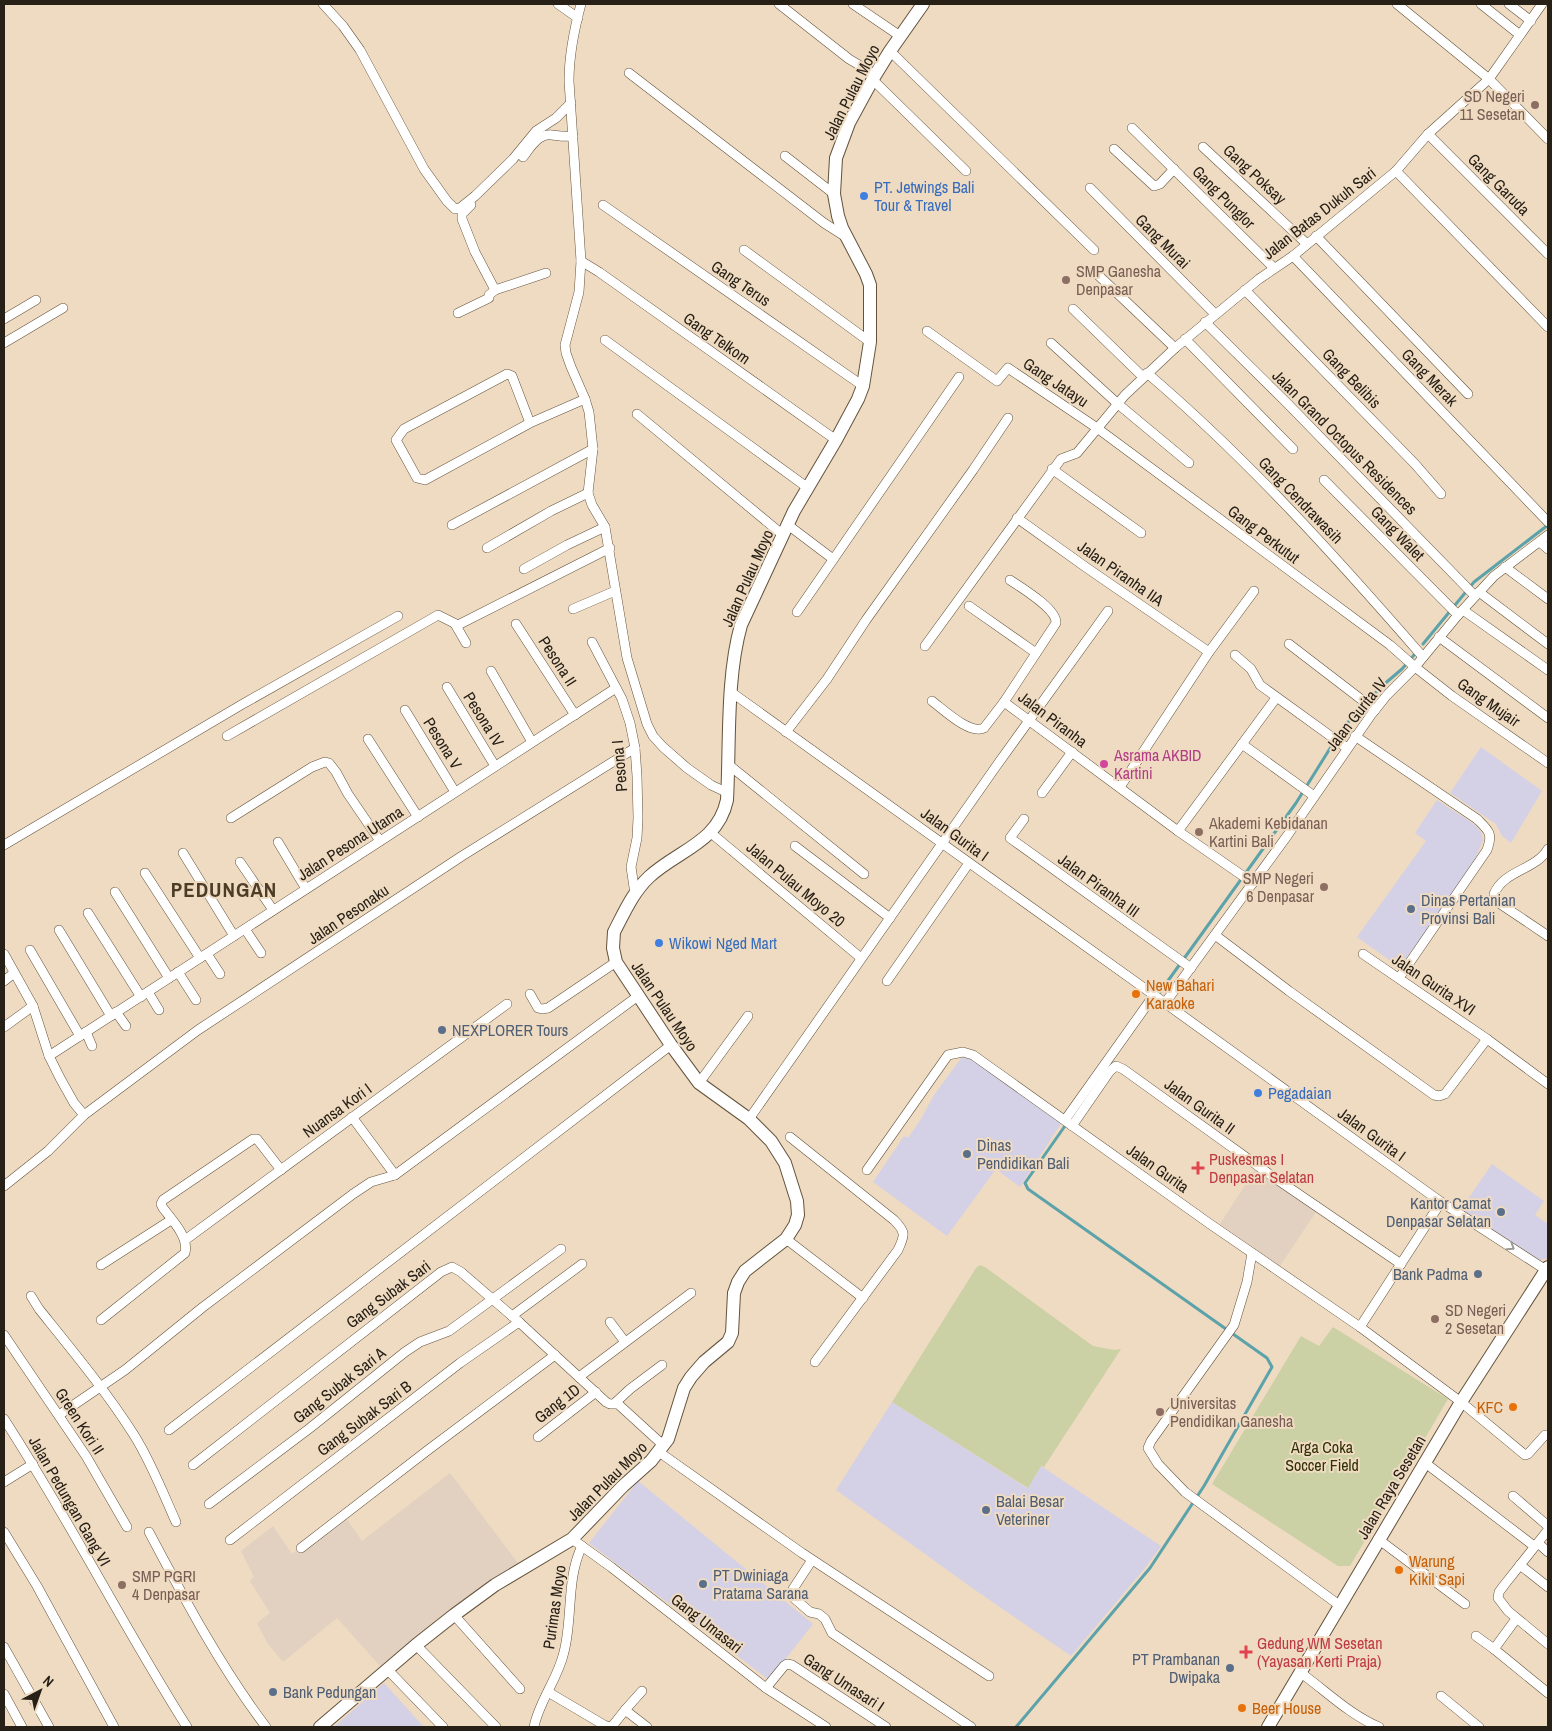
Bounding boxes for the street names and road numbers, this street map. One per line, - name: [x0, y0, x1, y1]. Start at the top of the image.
- street label: Jalan Pulau Moyo: [818, 41, 884, 143]
- street label: Gang Poksay: [1219, 139, 1292, 209]
- street label: Gang Garuda: [1463, 148, 1535, 220]
- street label: Gang Punglor: [1188, 161, 1261, 234]
- street label: Jalan Batas Dukuh Sari: [1258, 162, 1380, 264]
- street label: Gang Murai: [1131, 209, 1195, 273]
- street label: Gang Terus: [707, 255, 775, 311]
- street label: Gang Telkom: [679, 307, 755, 369]
- street label: Gang Belibis: [1318, 343, 1386, 413]
- street label: Gang Merak: [1397, 343, 1463, 411]
- street label: Gang Jatayu: [1019, 352, 1093, 412]
- street label: Jalan Grand Octopus Residences: [1268, 365, 1422, 519]
- street label: Gang Cendrawasih: [1254, 452, 1348, 548]
- street label: Gang Perkutut: [1224, 500, 1305, 568]
- street label: Gang Walet: [1366, 501, 1430, 566]
- street label: Jalan Pulau Moyo: [716, 526, 778, 630]
- street label: Jalan Piranha IIA: [1073, 535, 1169, 611]
- street label: Pesona II: [534, 632, 582, 690]
- street label: Gang Mujair: [1453, 672, 1525, 732]
- street label: Jalan Gurita IV: [1320, 673, 1392, 755]
- street label: Jalan Piranha: [1014, 686, 1093, 753]
- street label: Pesona IV: [459, 687, 510, 751]
- street label: Pesona V: [419, 713, 468, 773]
- street label: Pesona I: [606, 739, 632, 793]
- street label: Jalan Pesona Utama: [293, 800, 408, 885]
- street label: Jalan Gurita I: [917, 802, 993, 866]
- street label: Jalan Pulau Moyo 20: [742, 836, 850, 932]
- street label: Jalan Piranha III: [1054, 848, 1144, 922]
- street label: Jalan Pesonaku: [303, 879, 393, 949]
- street label: Jalan Gurita XVI: [1388, 948, 1480, 1020]
- street label: Jalan Pulau Moyo: [627, 957, 703, 1055]
- street label: Jalan Gurita II: [1160, 1073, 1240, 1139]
- street label: Nuansa Kori I: [298, 1078, 376, 1142]
- street label: Jalan Gurita I: [1334, 1102, 1410, 1166]
- street label: Jalan Gurita: [1122, 1138, 1194, 1198]
- street label: Gang Subak Sari: [341, 1255, 435, 1333]
- street label: Gang Subak Sari A: [288, 1342, 390, 1428]
- street label: Gang Subak Sari B: [312, 1375, 416, 1461]
- street label: Gang 1D: [530, 1378, 584, 1428]
- street label: Green Kori II: [50, 1384, 110, 1458]
- street label: Jalan Raya Sesetan: [1351, 1431, 1431, 1543]
- street label: Jalan Pedungan Gang VI: [24, 1432, 116, 1570]
- street label: Jalan Pulau Moyo: [562, 1436, 652, 1526]
- street label: Purimas Moyo: [537, 1564, 571, 1650]
- street label: Gang Umasari: [667, 1588, 747, 1658]
- street label: Gang Umasari I: [799, 1648, 889, 1716]

